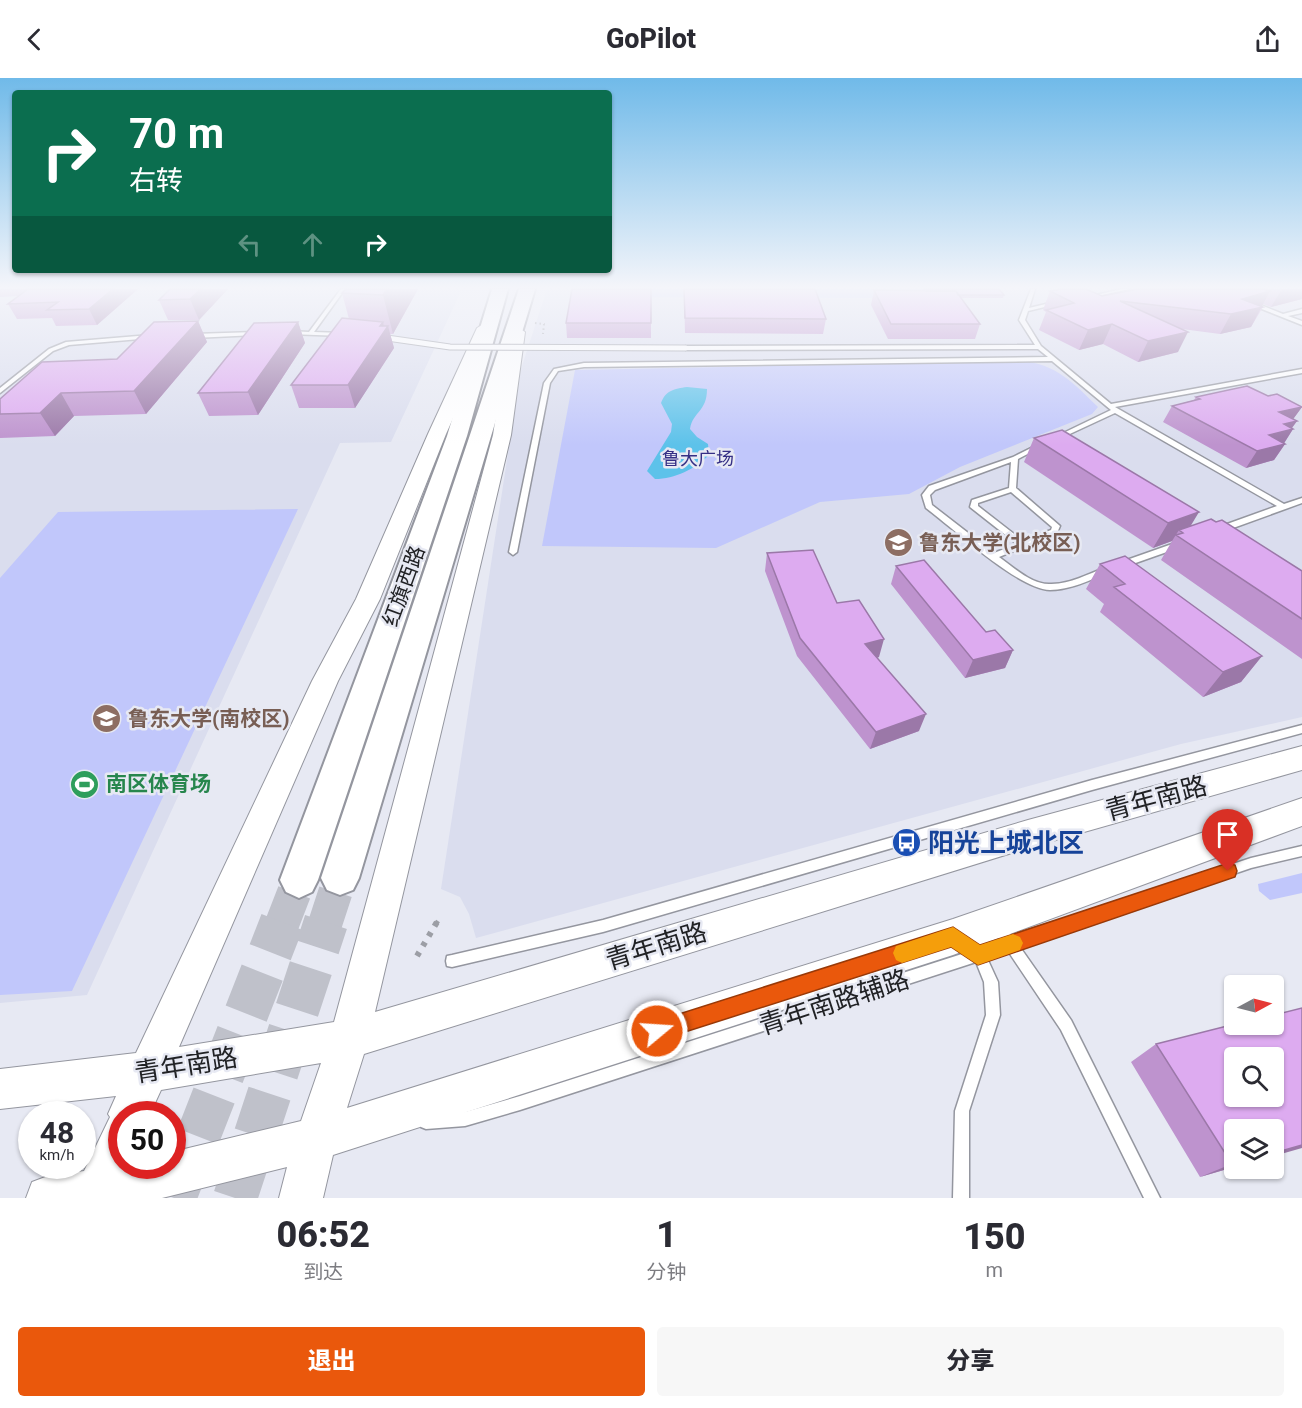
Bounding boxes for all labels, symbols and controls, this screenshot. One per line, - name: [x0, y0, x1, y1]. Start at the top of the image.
- icon: back: [18, 23, 51, 56]
- text: GoPilot: [606, 23, 696, 55]
- icon: share: [1251, 23, 1284, 56]
- text: 70 m: [129, 109, 224, 158]
- icon: right: [30, 114, 108, 192]
- text: 右转: [129, 165, 183, 197]
- icon: left: [233, 228, 266, 261]
- icon: ahead: [296, 228, 329, 261]
- icon: right: [359, 228, 392, 261]
- park label: 鲁大广场: [662, 448, 734, 469]
- school or university icon: 鲁东大学(北校区): [882, 527, 914, 559]
- place label: 鲁东大学(北校区): [919, 531, 1081, 555]
- street label: 红旗西路: [378, 542, 430, 630]
- school or university icon: 鲁东大学(南校区): [91, 703, 123, 735]
- place label: 鲁东大学(南校区): [128, 707, 290, 731]
- sports icon: 南区体育场: [69, 768, 101, 800]
- street label: 青年南路: [1102, 770, 1210, 826]
- place label: 南区体育场: [106, 772, 211, 796]
- pin: [1202, 809, 1253, 871]
- icon: arrive: [1211, 818, 1244, 851]
- bus stop icon: 阳光上城北区: [891, 827, 923, 859]
- place label: 阳光上城北区: [928, 828, 1084, 858]
- street label: 青年南路: [602, 916, 710, 976]
- street label: 青年南路辅路: [755, 964, 913, 1040]
- north arrow: [1224, 975, 1284, 1035]
- map controls: [1224, 975, 1284, 1179]
- position arrow: [625, 999, 689, 1063]
- street label: 青年南路: [132, 1042, 240, 1088]
- button: search: [1224, 1047, 1284, 1107]
- speed limit sign: 50: [108, 1101, 186, 1179]
- text: 48: [40, 1115, 74, 1150]
- button: layers: [1224, 1119, 1284, 1179]
- text: km/h: [39, 1146, 75, 1164]
- text: 06:52: [277, 1214, 370, 1256]
- text: 1: [656, 1214, 677, 1256]
- text: 150: [963, 1216, 1025, 1258]
- text: m: [986, 1258, 1003, 1282]
- text: 到达: [303, 1260, 343, 1284]
- text: 分钟: [647, 1260, 687, 1284]
- button: 退出: [18, 1327, 645, 1396]
- button: 分享: [657, 1327, 1284, 1396]

